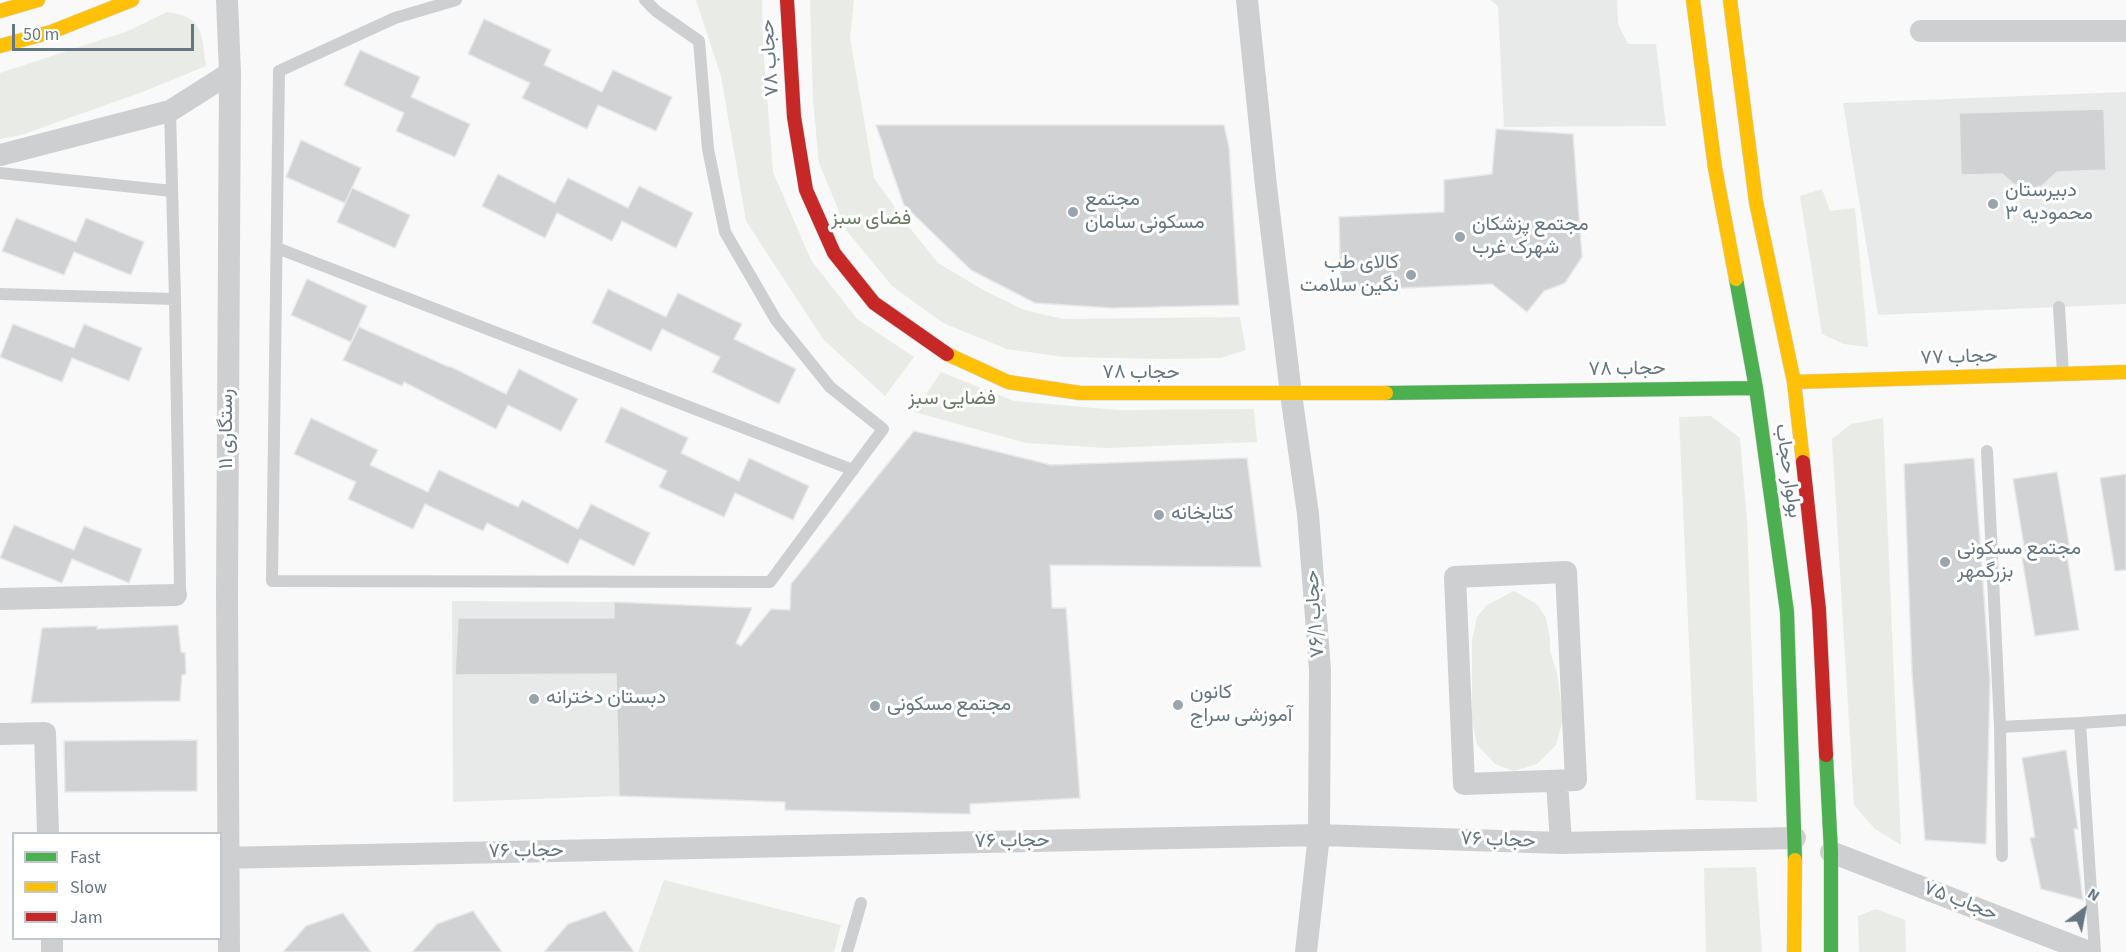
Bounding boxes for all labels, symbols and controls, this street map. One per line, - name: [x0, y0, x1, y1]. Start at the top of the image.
- scale bar: [15, 12, 196, 50]
- street label: حجاب ۷۸: [756, 19, 786, 97]
- text: 50 m: [23, 22, 59, 47]
- place label: دبیرستان محمودیه ۳: [2005, 180, 2093, 227]
- place label: مجتمع مسکونی سامان: [1085, 189, 1205, 236]
- marker: دبیرستان محمودیه ۳: [1986, 197, 2000, 211]
- marker: مجتمع مسکونی سامان: [1066, 205, 1080, 219]
- park label: فضای سبز: [831, 208, 911, 232]
- place label: مجتمع پزشکان شهرک غرب: [1472, 214, 1589, 261]
- marker: مجتمع پزشکان شهرک غرب: [1453, 230, 1467, 244]
- place label: کالای طب نگین سلامت: [1300, 252, 1399, 299]
- marker: کالای طب نگین سلامت: [1404, 268, 1418, 282]
- street label: حجاب ۷۷: [1920, 345, 1998, 371]
- street label: حجاب ۷۸: [1588, 357, 1666, 383]
- street label: حجاب ۷۸: [1102, 362, 1180, 386]
- park label: فضایی سبز: [908, 388, 996, 412]
- street label: رستگاری ۱۱: [216, 389, 240, 469]
- street label: بولوار حجاب: [1769, 422, 1805, 520]
- place label: کتابخانه: [1171, 503, 1234, 527]
- marker: کتابخانه: [1152, 508, 1166, 522]
- place label: مجتمع مسکونی بزرگمهر: [1957, 538, 2081, 585]
- marker: مجتمع مسکونی بزرگمهر: [1938, 555, 1952, 569]
- street label: حجاب ۷۶/۱: [1301, 569, 1331, 659]
- place label: کانون آموزشی سراج: [1190, 682, 1292, 729]
- place label: دبستان دخترانه: [546, 687, 666, 711]
- marker: دبستان دخترانه: [527, 692, 541, 706]
- place label: مجتمع مسکونی: [887, 694, 1011, 718]
- marker: کانون آموزشی سراج: [1171, 698, 1185, 712]
- marker: مجتمع مسکونی: [868, 699, 882, 713]
- street label: حجاب ۷۶: [1460, 828, 1536, 854]
- street label: حجاب ۷۶: [974, 829, 1050, 855]
- legend: [12, 832, 222, 940]
- street label: حجاب ۷۶: [488, 839, 564, 865]
- text: Fast: [70, 845, 101, 870]
- text: Slow: [70, 875, 107, 900]
- street label: حجاب ۷۵: [1920, 877, 2000, 927]
- north arrow: [2054, 880, 2114, 940]
- text: N: [2083, 883, 2104, 907]
- text: Jam: [70, 905, 103, 930]

